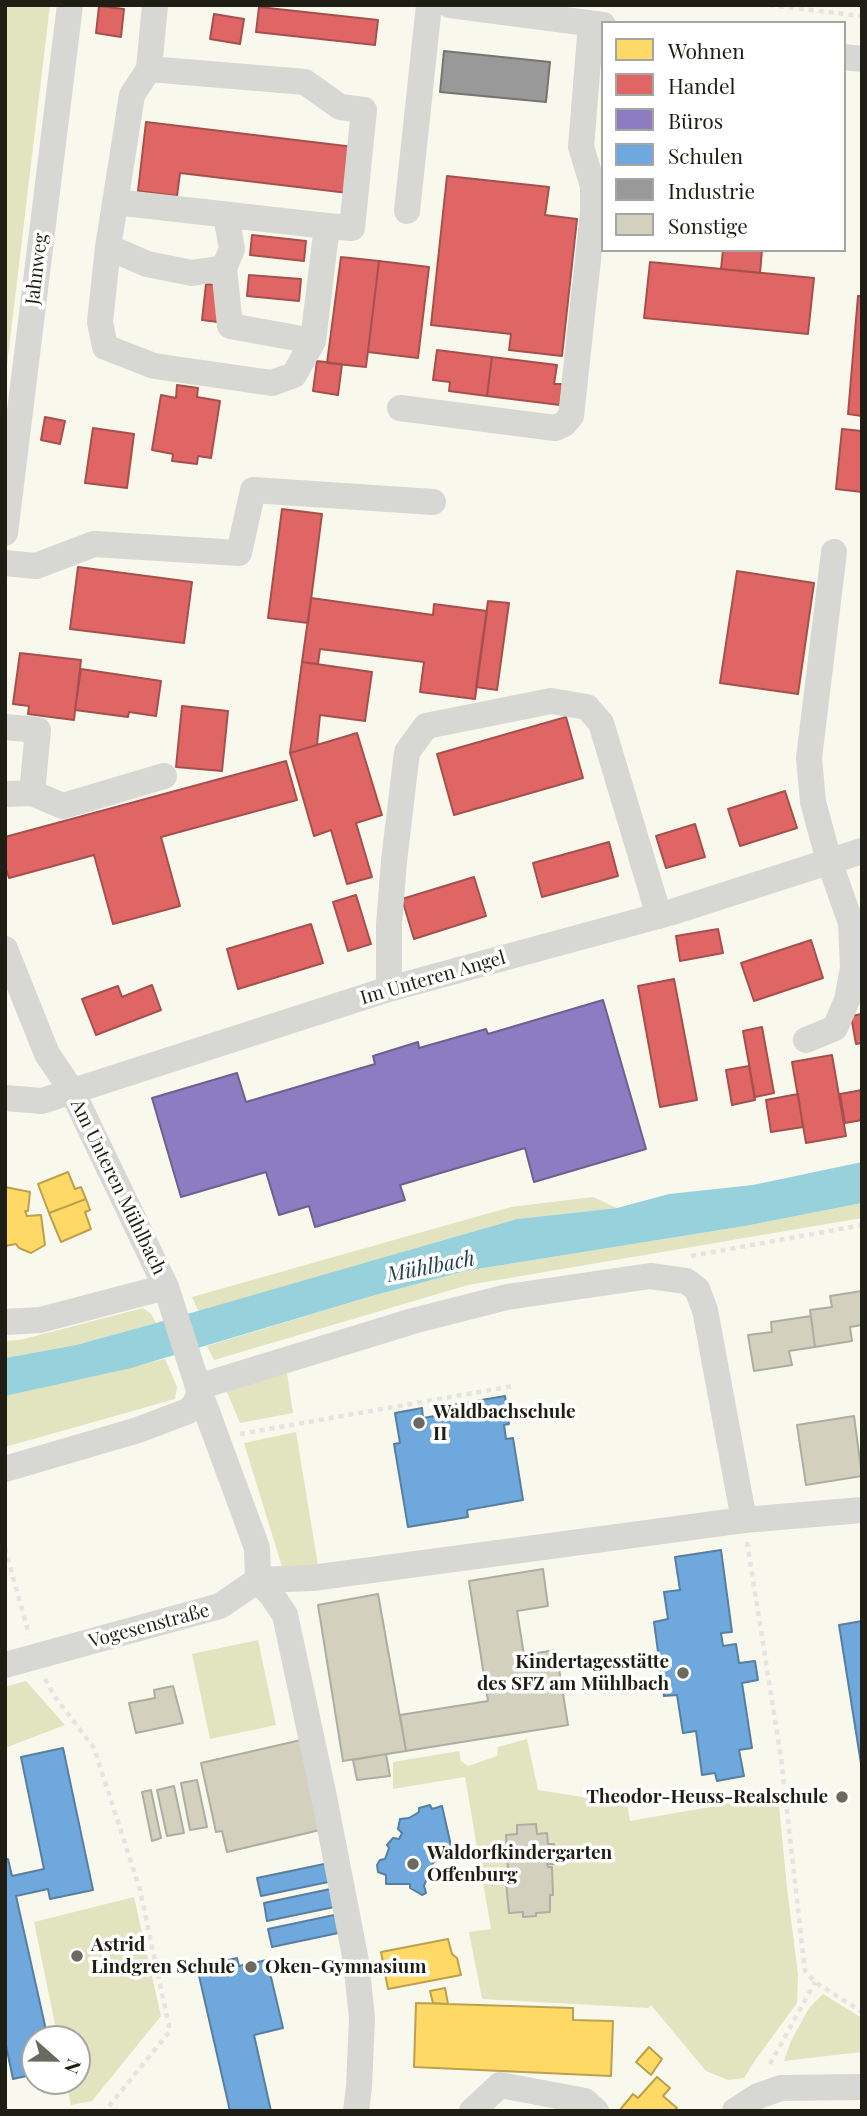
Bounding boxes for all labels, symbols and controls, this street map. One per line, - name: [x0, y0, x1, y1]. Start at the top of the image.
- legend: [601, 21, 846, 252]
- text: Wohnen: [668, 36, 745, 64]
- text: Handel: [668, 71, 736, 99]
- text: Büros: [668, 106, 723, 134]
- text: Schulen: [668, 141, 743, 169]
- text: Industrie: [668, 176, 755, 204]
- text: Sonstige: [668, 211, 748, 239]
- street label: Jahnweg: [21, 232, 53, 306]
- street label: Im Unteren Angel: [358, 946, 508, 1010]
- street label: Am Unteren Mühlbach: [66, 1096, 170, 1278]
- water label: Mühlbach: [385, 1246, 477, 1288]
- place label: Waldbachschule II: [433, 1401, 576, 1445]
- marker: Waldbachschule II: [411, 1415, 427, 1431]
- street label: Vogesenstraße: [86, 1599, 212, 1653]
- place label: Kindertagesstätte des SFZ am Mühlbach: [477, 1651, 669, 1695]
- marker: Kindertagesstätte des SFZ am Mühlbach: [675, 1665, 691, 1681]
- place label: Theodor-Heuss-Realschule: [586, 1786, 828, 1808]
- marker: Theodor-Heuss-Realschule: [834, 1789, 850, 1805]
- place label: Waldorfkindergarten Offenburg: [427, 1842, 612, 1886]
- marker: Waldorfkindergarten Offenburg: [405, 1856, 421, 1872]
- place label: Astrid Lindgren Schule: [91, 1934, 235, 1978]
- marker: Astrid Lindgren Schule: [69, 1948, 85, 1964]
- place label: Oken-Gymnasium: [265, 1956, 427, 1978]
- marker: Oken-Gymnasium: [243, 1959, 259, 1975]
- north arrow: [21, 2025, 91, 2095]
- text: N: [59, 2056, 88, 2078]

